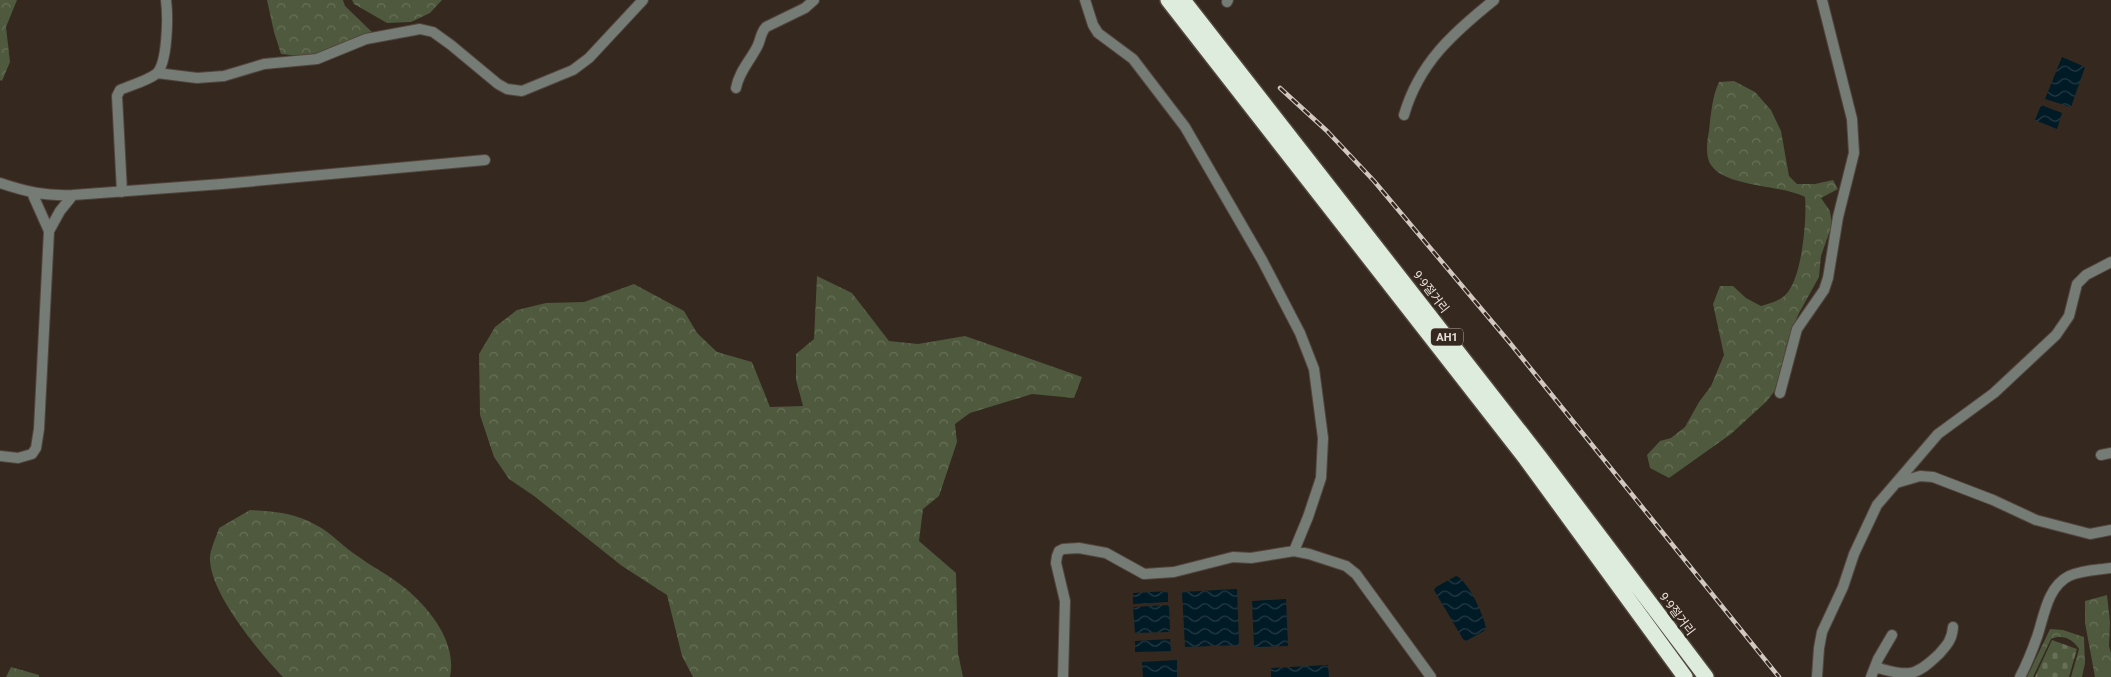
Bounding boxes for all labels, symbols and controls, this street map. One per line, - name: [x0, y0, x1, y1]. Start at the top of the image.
- street label: 9·9절거리: [1410, 268, 1452, 316]
- road number: AH1: [1431, 328, 1463, 346]
- street label: 9·9절거리: [1656, 590, 1698, 638]

